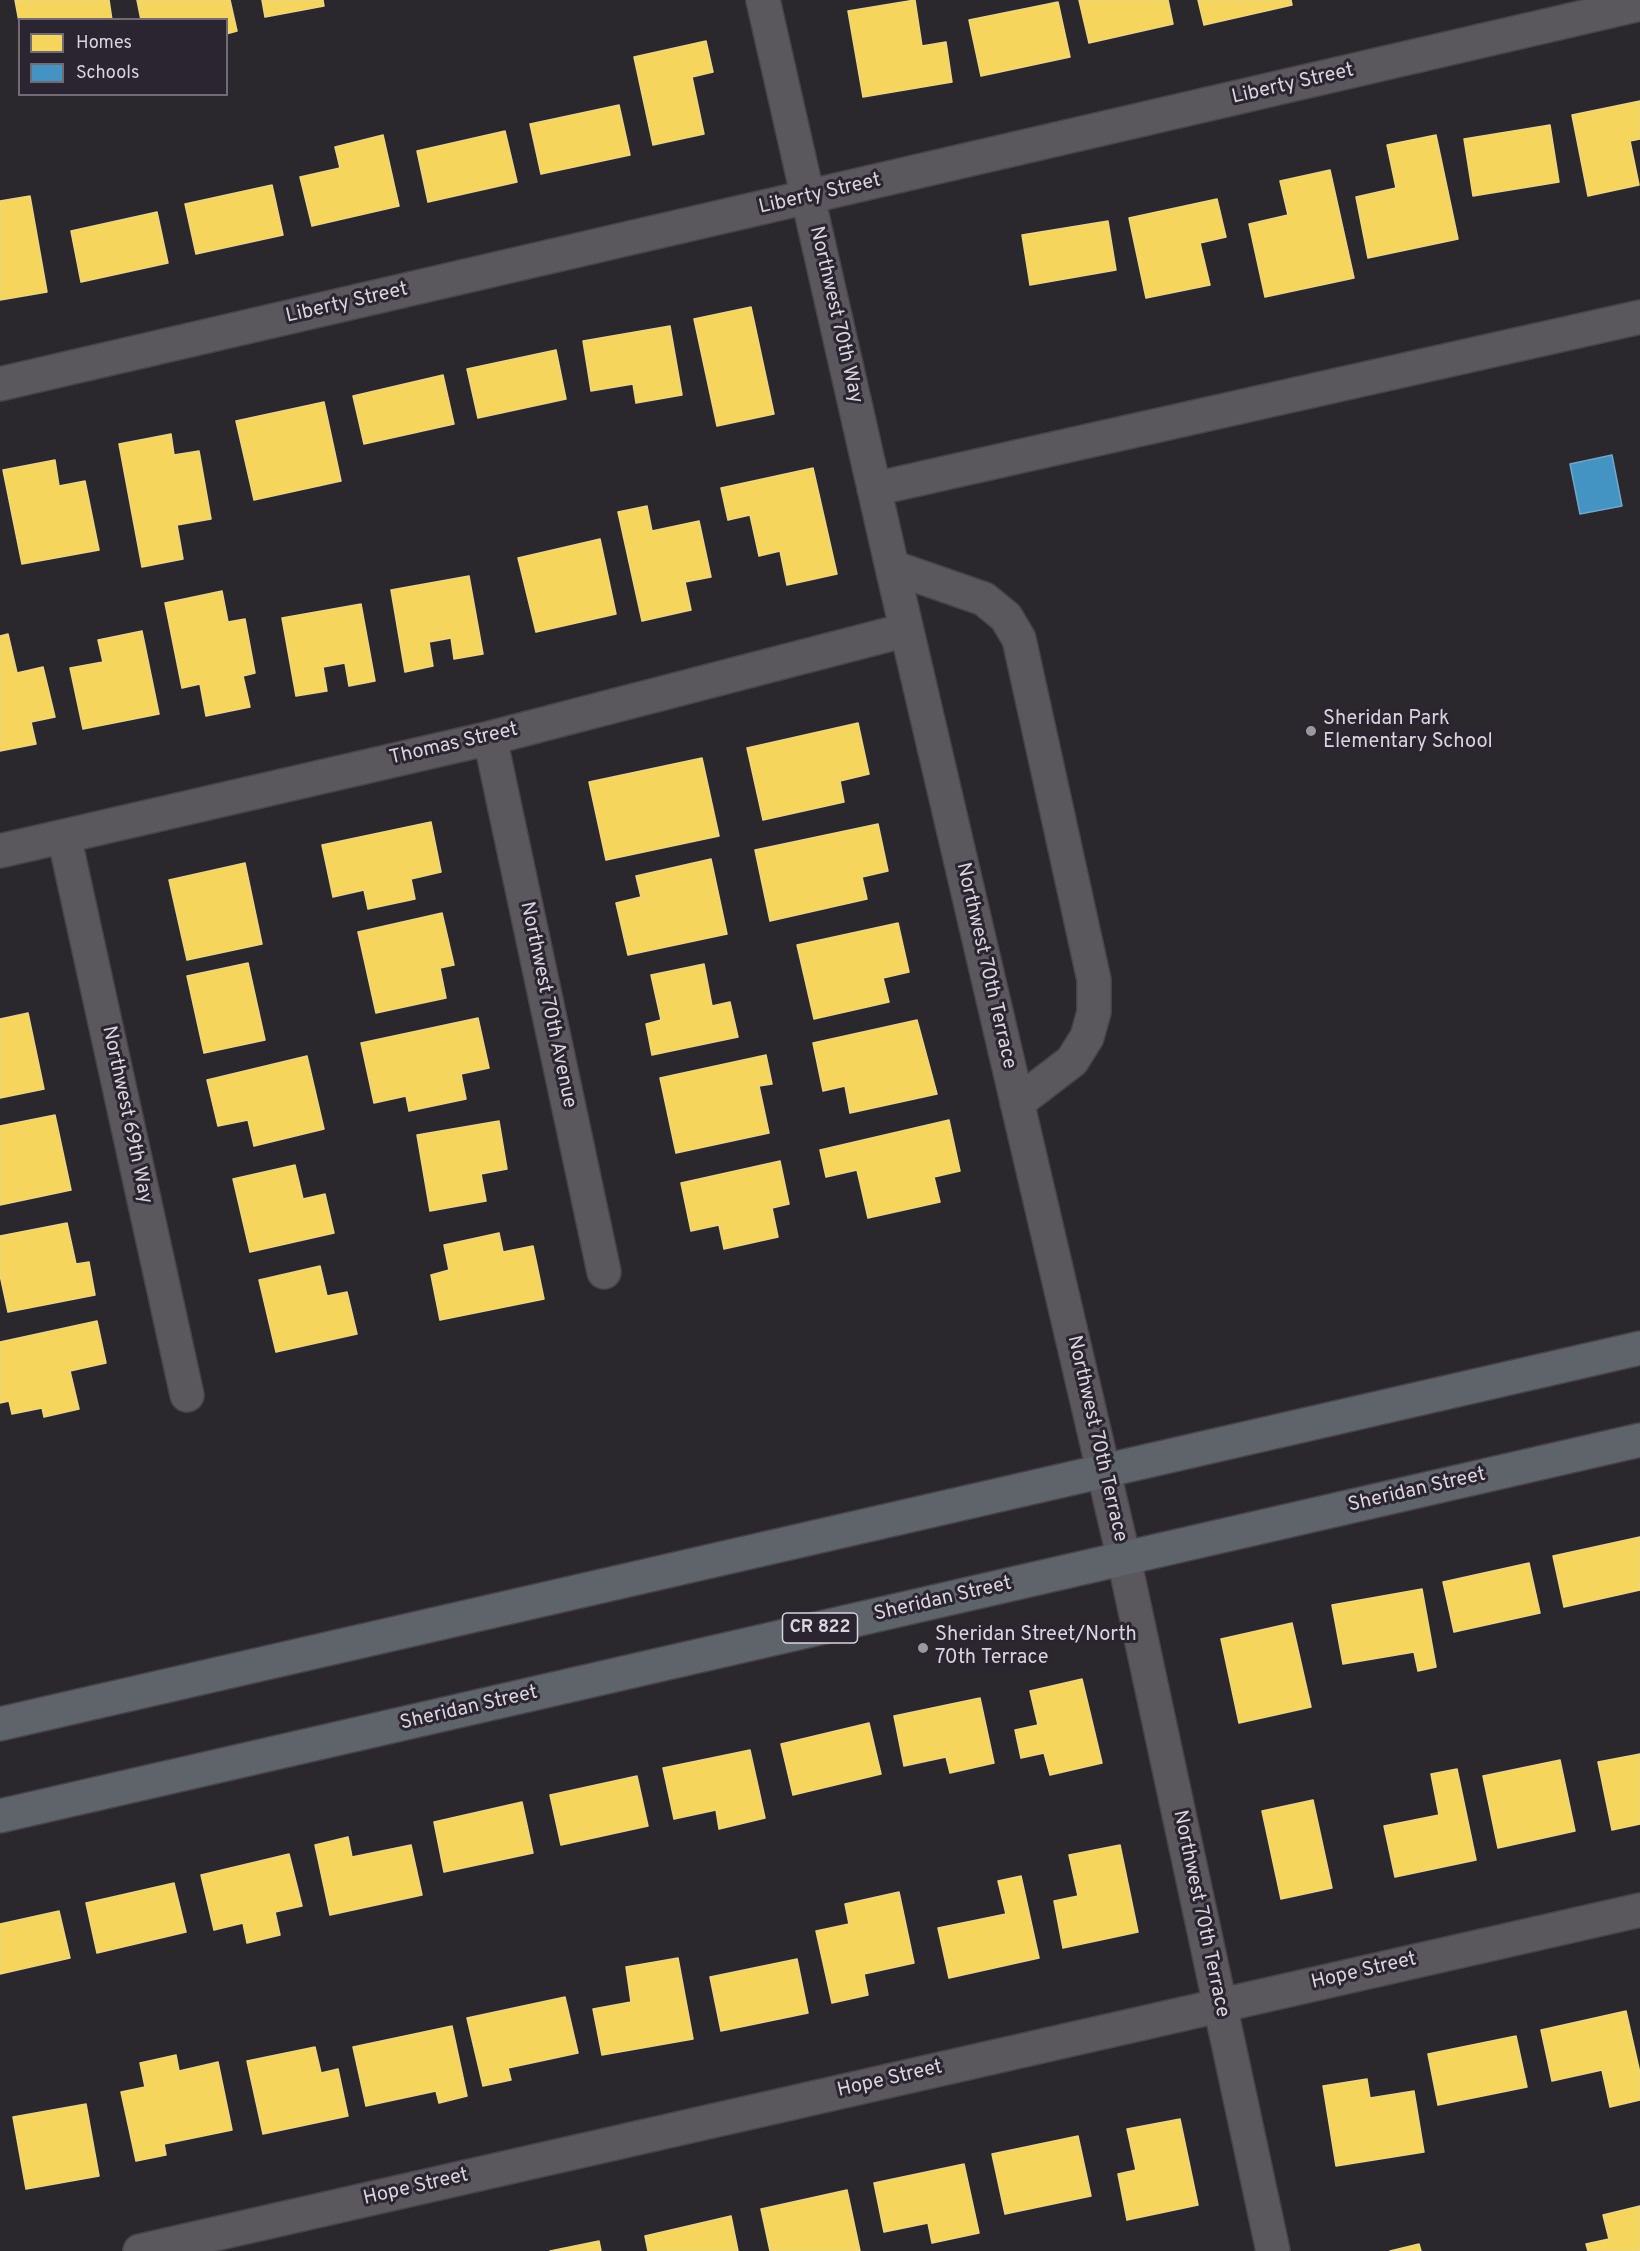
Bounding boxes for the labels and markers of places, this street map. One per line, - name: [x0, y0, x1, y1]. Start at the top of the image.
- place label: Sheridan Park Elementary School: [1323, 708, 1493, 755]
- marker: Sheridan Park Elementary School: [1304, 724, 1318, 738]
- place label: Sheridan Street/North 70th Terrace: [935, 1624, 1137, 1671]
- marker: Sheridan Street/North 70th Terrace: [916, 1641, 930, 1655]

